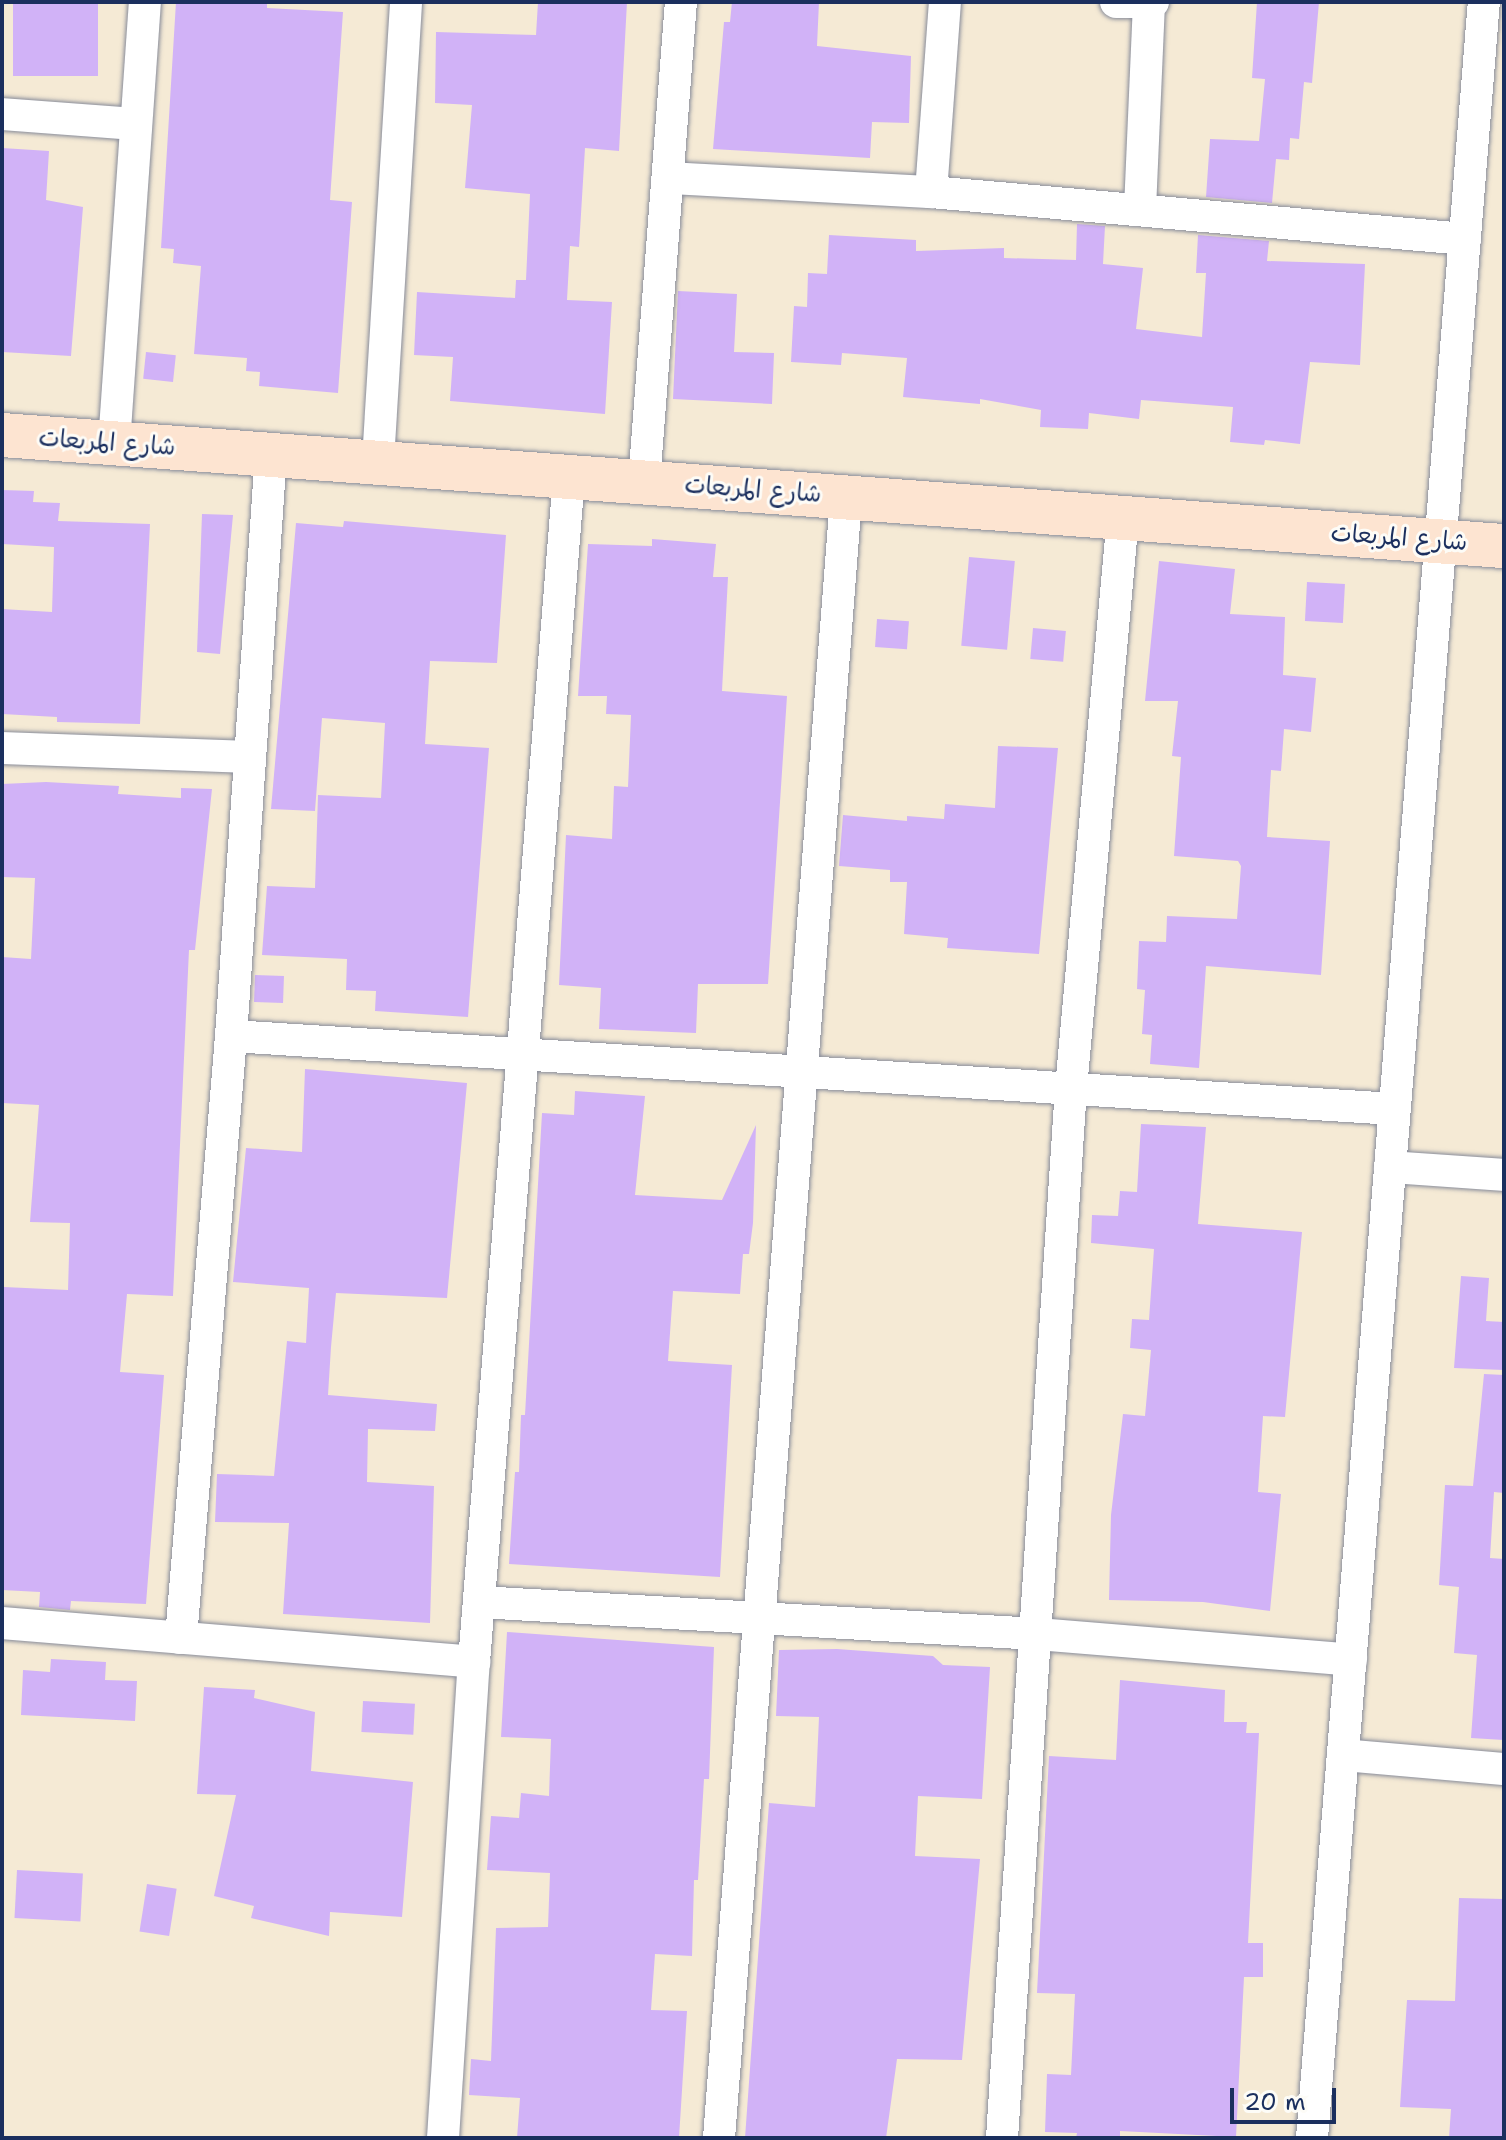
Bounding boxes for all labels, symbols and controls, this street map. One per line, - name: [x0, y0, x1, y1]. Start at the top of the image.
- street label: شارع المربعات: [38, 424, 176, 462]
- street label: شارع المربعات: [684, 471, 822, 509]
- street label: شارع المربعات: [1330, 519, 1468, 557]
- scale bar: [1234, 2072, 1340, 2122]
- text: 20 m: [1244, 2086, 1306, 2118]

